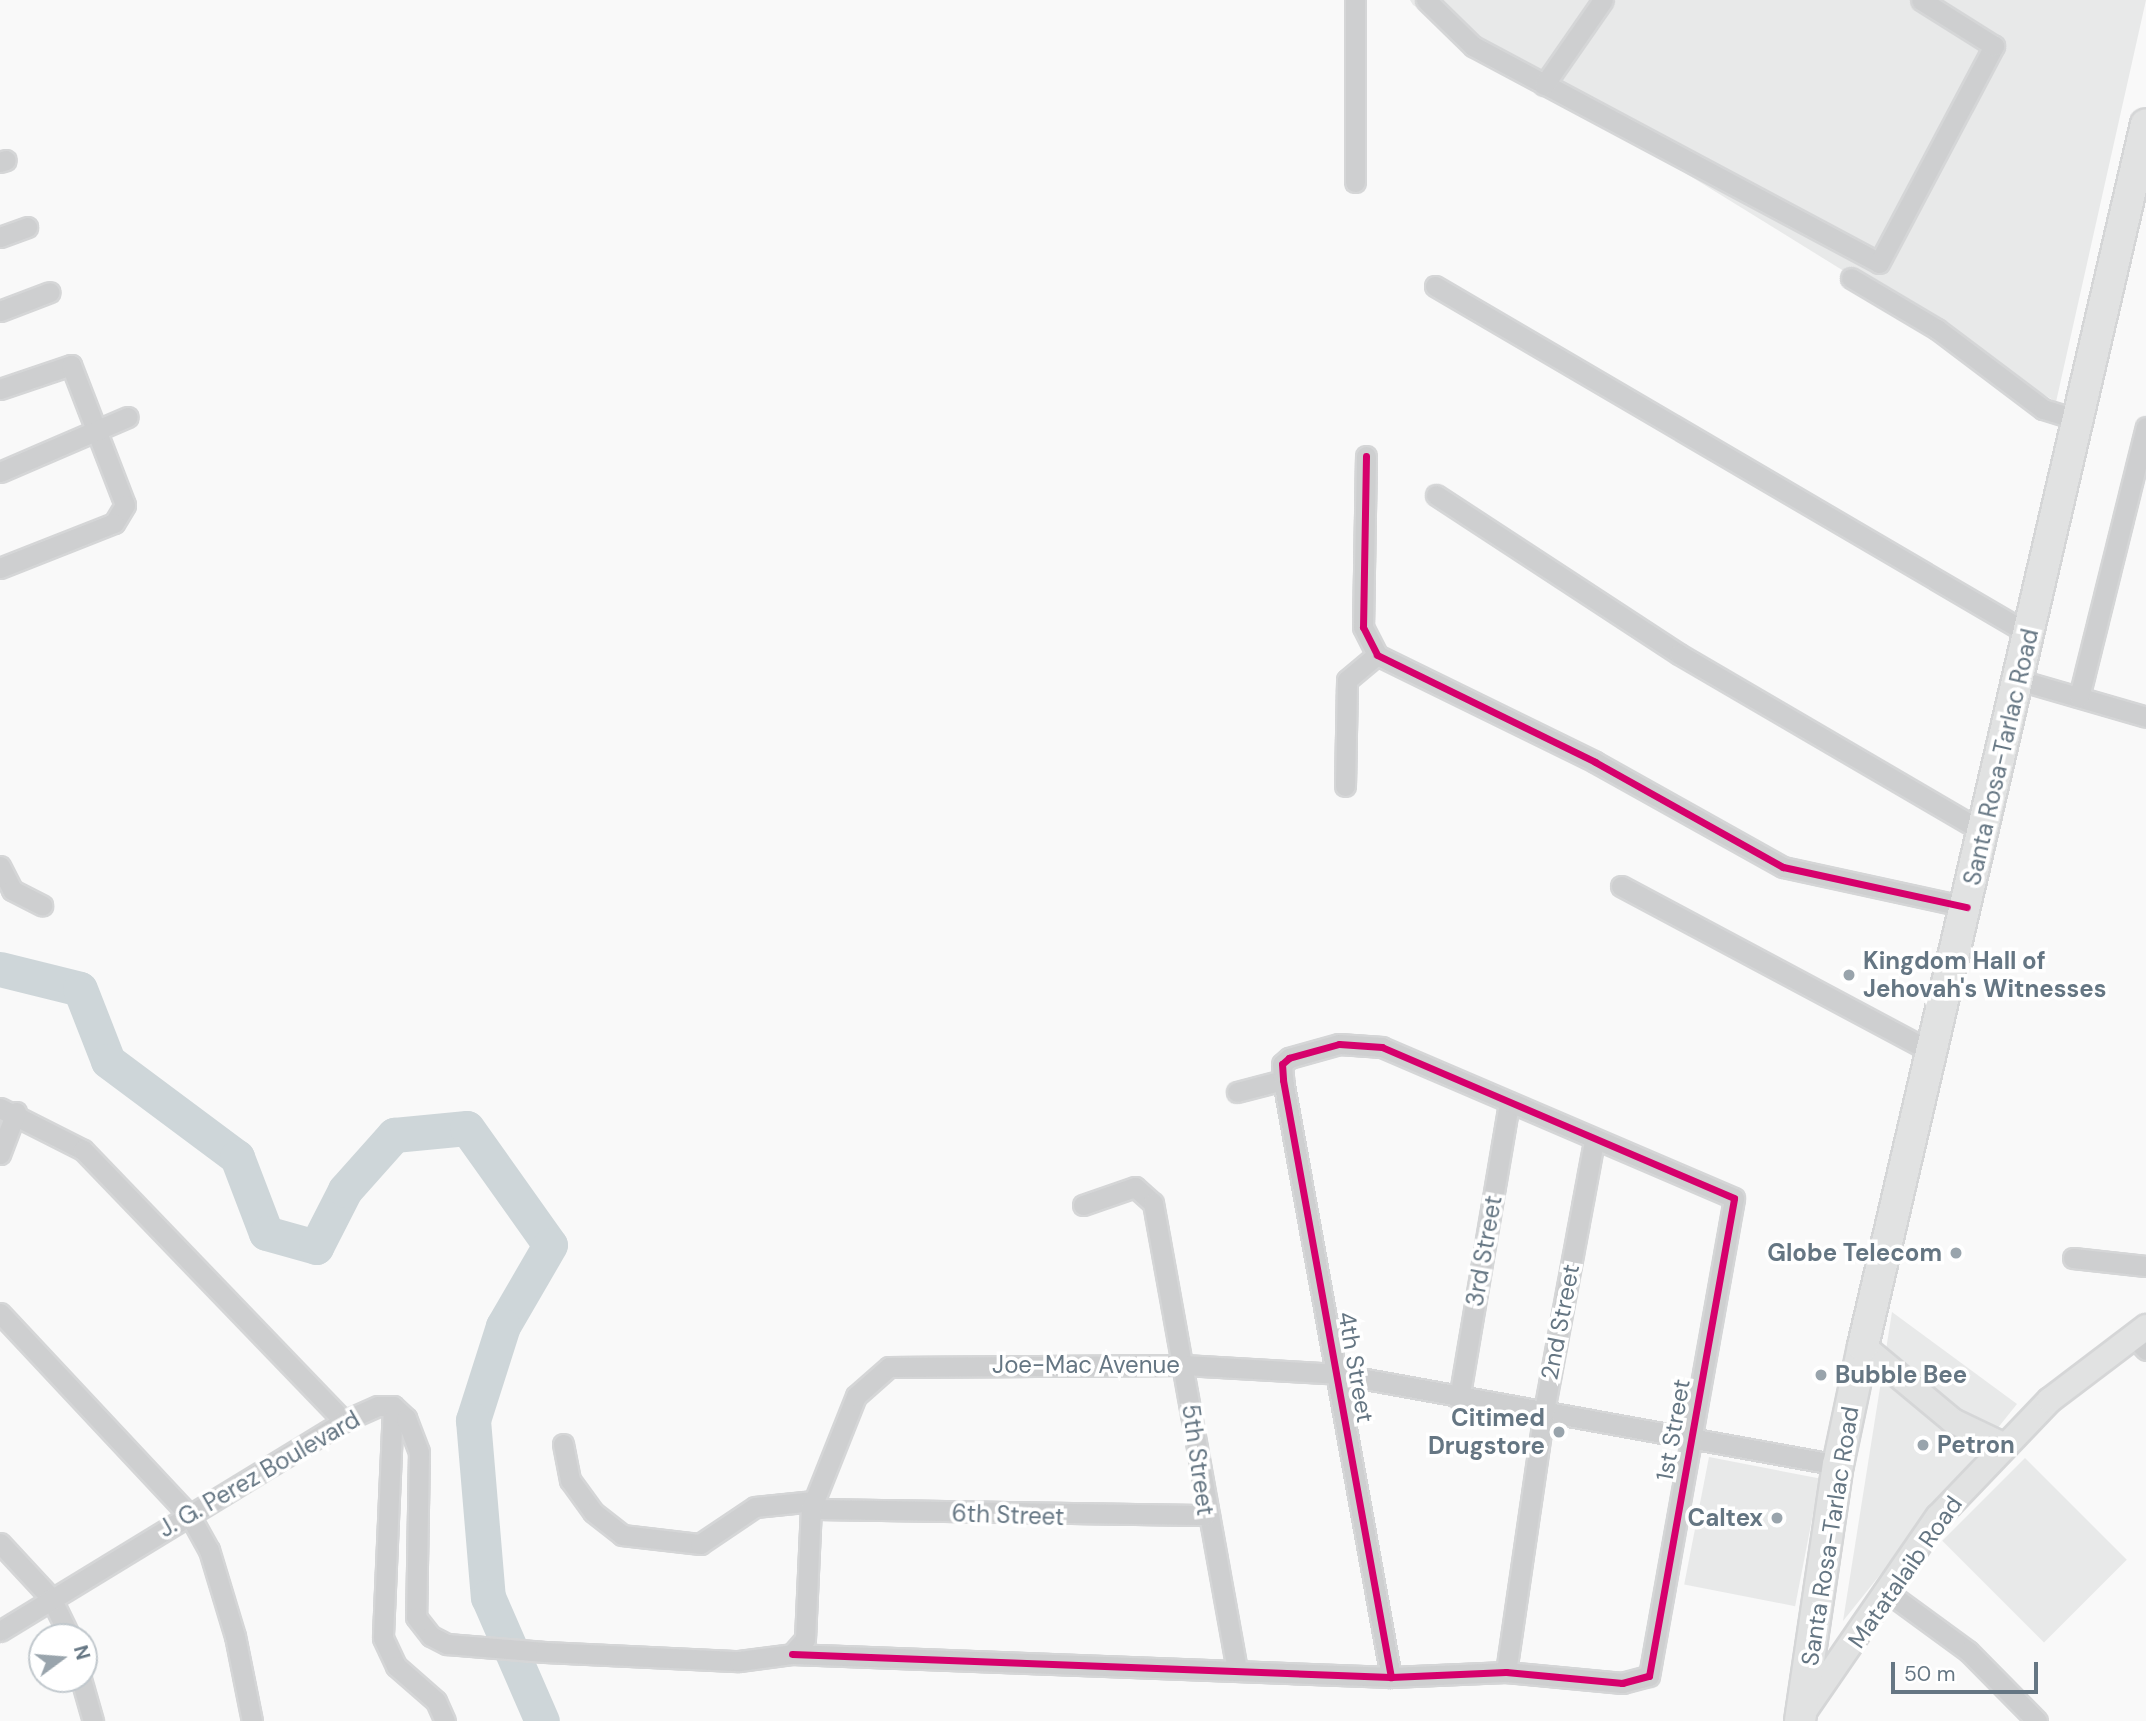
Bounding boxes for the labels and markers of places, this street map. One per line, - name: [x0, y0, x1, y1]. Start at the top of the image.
- place label: Kingdom Hall of Jehovah's Witnesses: [1863, 947, 2106, 1003]
- marker: Kingdom Hall of Jehovah's Witnesses: [1841, 967, 1857, 983]
- place label: Globe Telecom: [1767, 1239, 1942, 1267]
- marker: Globe Telecom: [1948, 1245, 1964, 1261]
- place label: Bubble Bee: [1835, 1361, 1967, 1389]
- marker: Bubble Bee: [1813, 1367, 1829, 1383]
- place label: Citimed Drugstore: [1428, 1404, 1545, 1460]
- marker: Citimed Drugstore: [1551, 1424, 1567, 1440]
- place label: Petron: [1937, 1431, 2015, 1459]
- marker: Petron: [1915, 1437, 1931, 1453]
- place label: Caltex: [1687, 1504, 1763, 1532]
- marker: Caltex: [1769, 1510, 1785, 1526]

